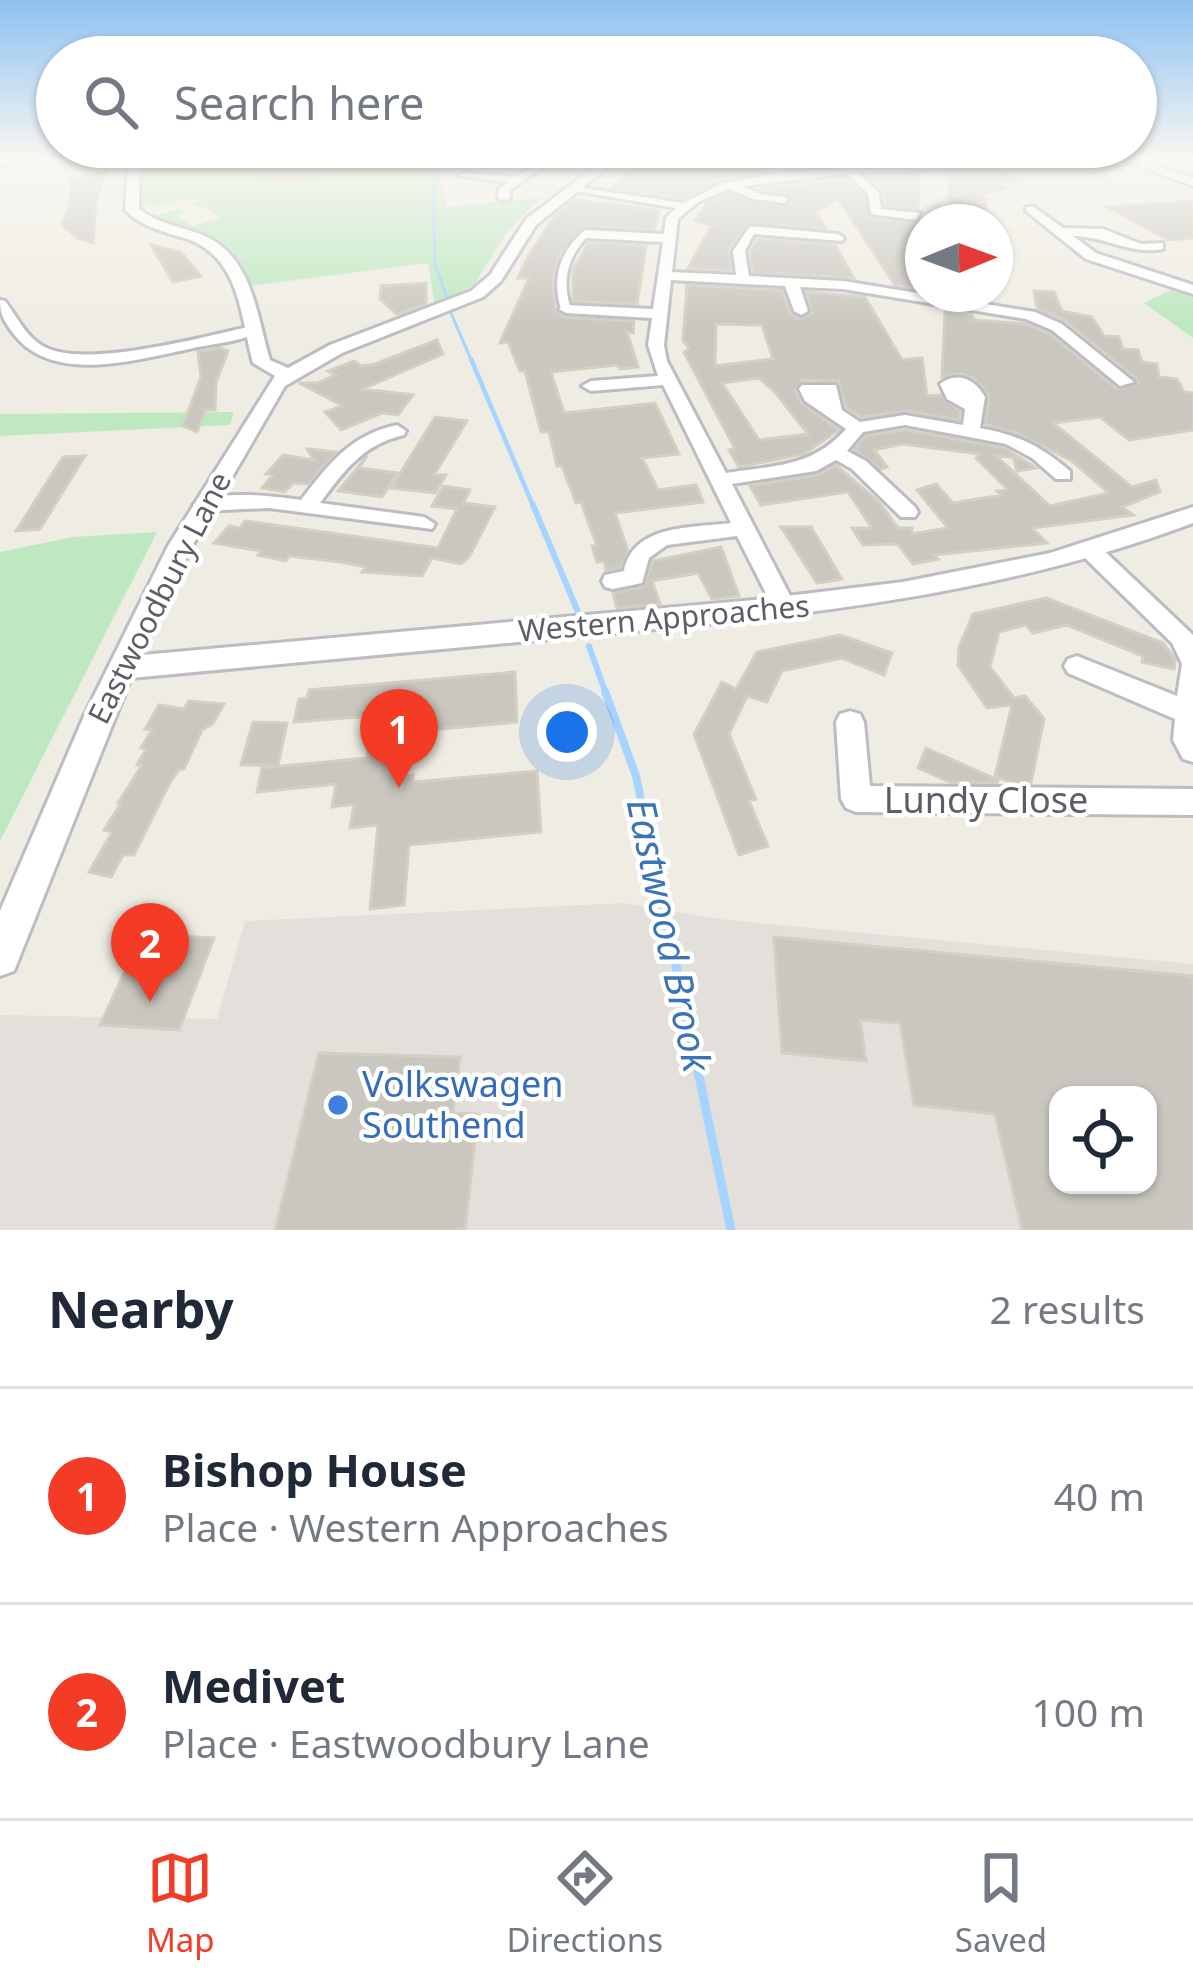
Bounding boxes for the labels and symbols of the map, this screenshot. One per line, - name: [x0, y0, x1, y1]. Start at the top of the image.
- north arrow: [905, 204, 1013, 312]
- street label: Eastwoodbury Lane: [77, 464, 240, 730]
- street label: Western Approaches: [517, 584, 811, 651]
- pin: 1: [360, 689, 438, 788]
- your location: [537, 702, 597, 762]
- street label: Lundy Close: [884, 775, 1088, 824]
- water label: Eastwood Brook: [616, 793, 726, 1078]
- pin: 2: [111, 903, 189, 1002]
- place label: Volkswagen Southend: [362, 1059, 564, 1149]
- marker: Volkswagen Southend: [325, 1092, 351, 1118]

